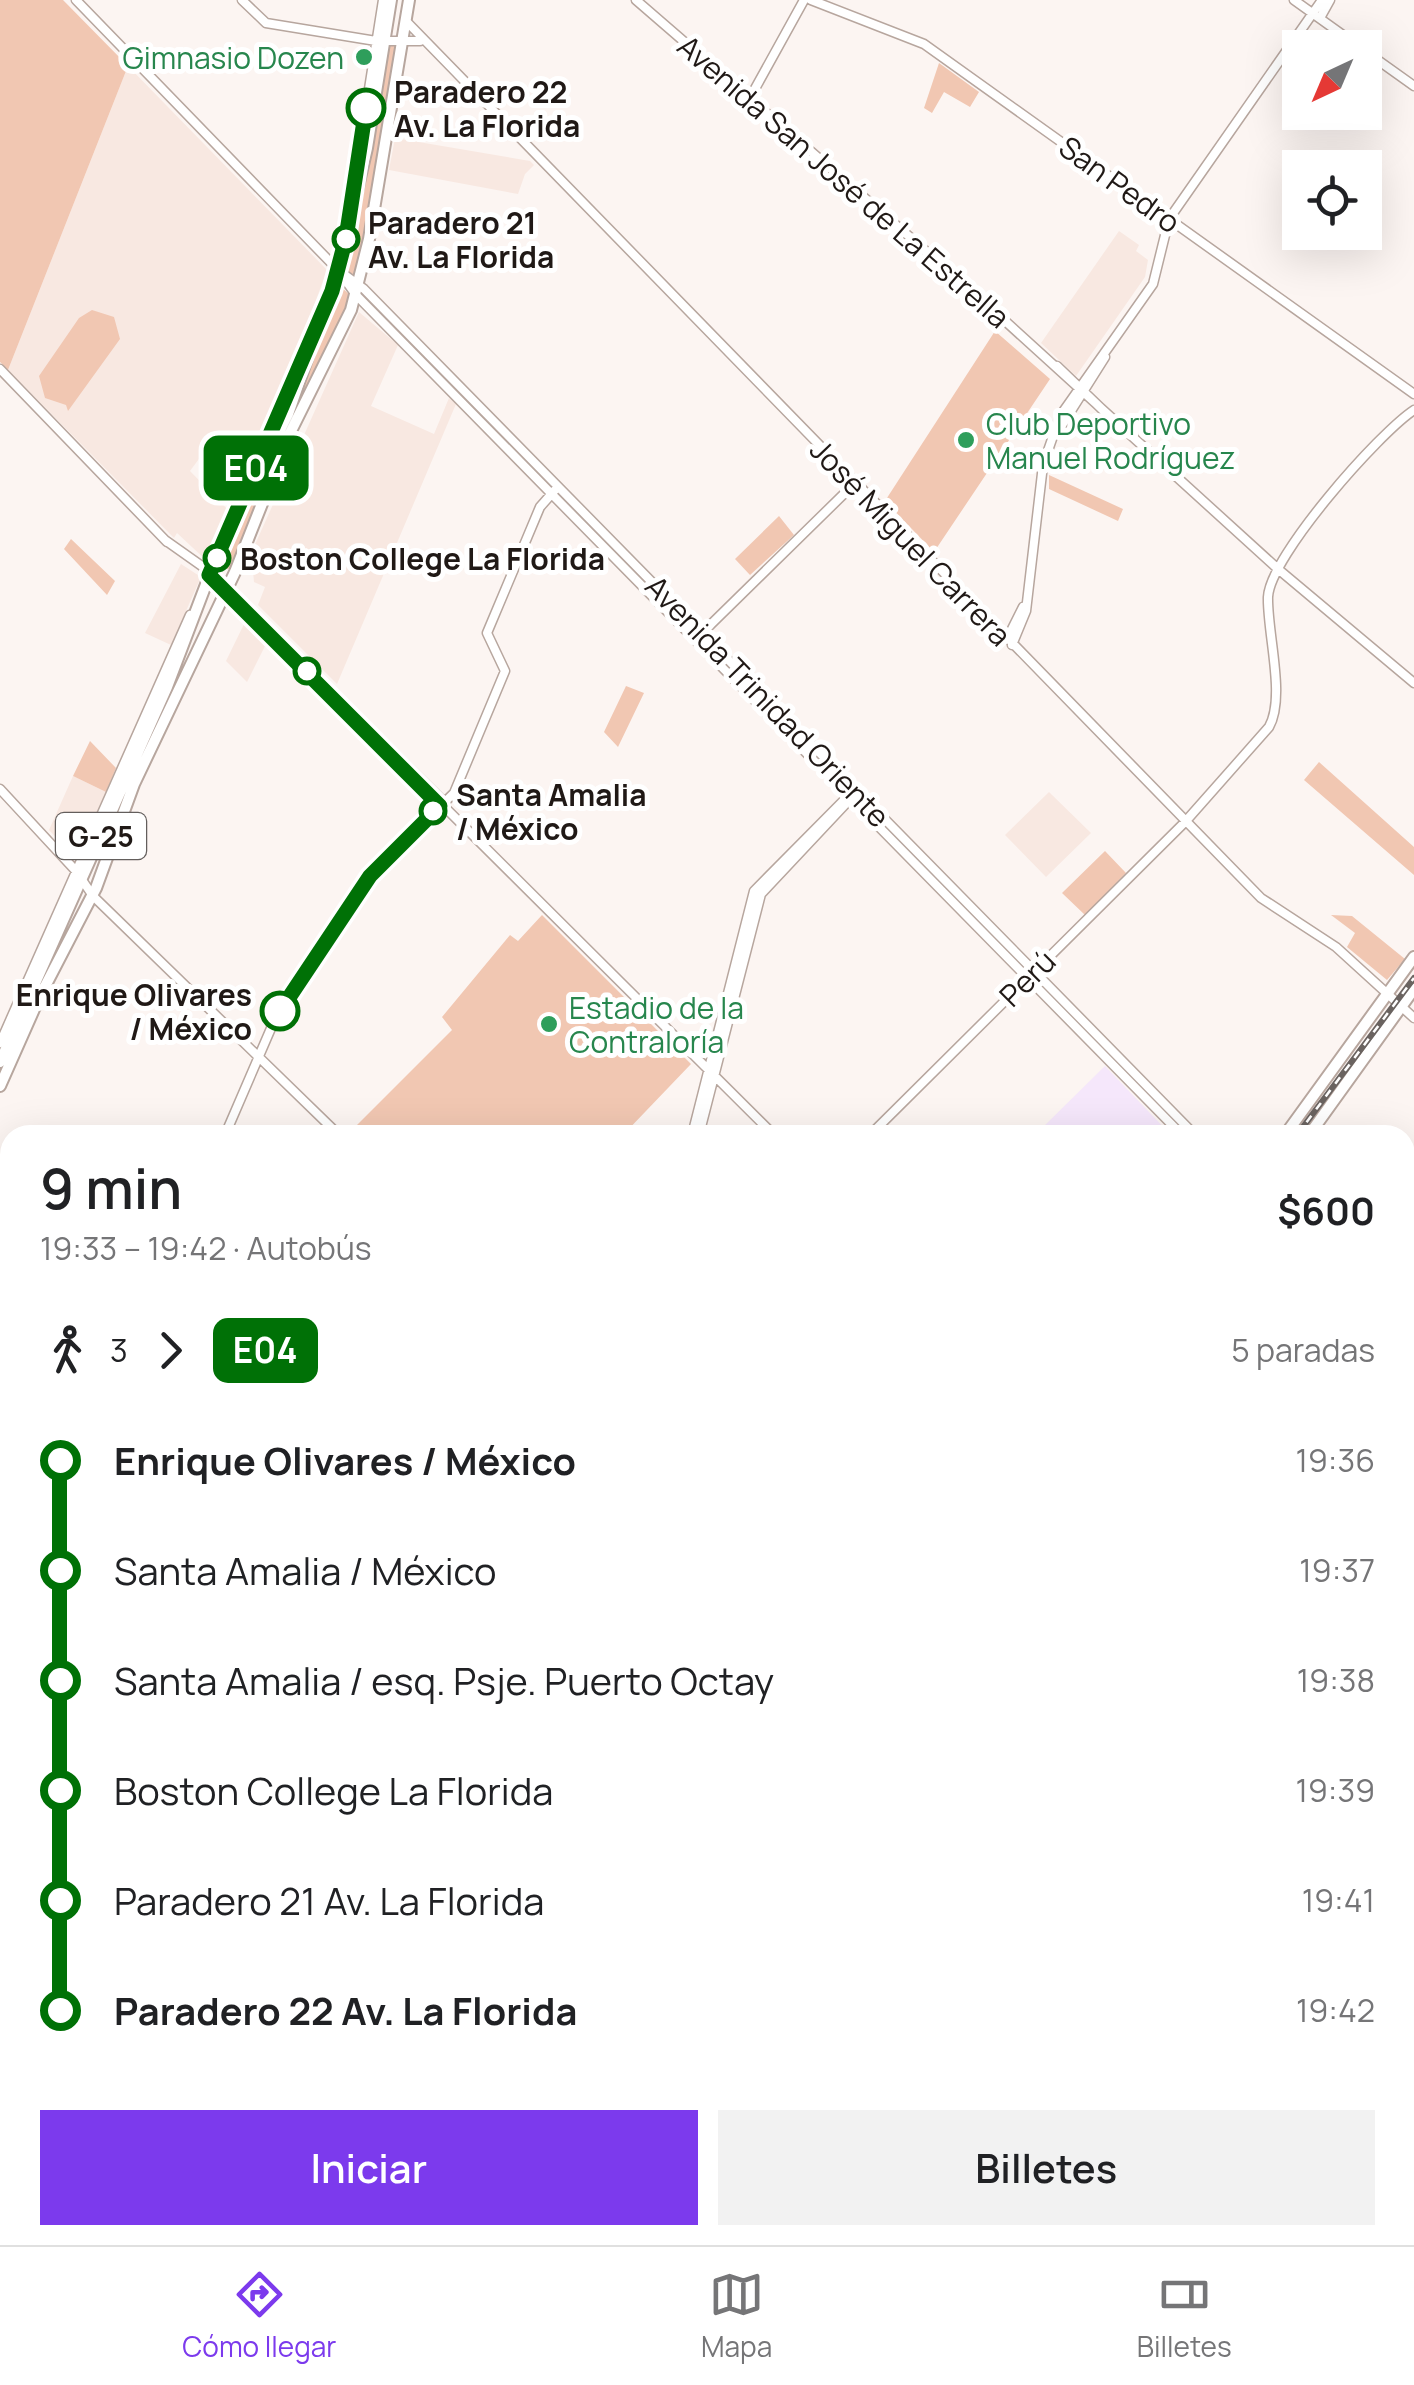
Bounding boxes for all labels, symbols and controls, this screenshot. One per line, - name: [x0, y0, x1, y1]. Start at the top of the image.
- street label: Avenida San José de La Estrella: [669, 25, 1019, 337]
- north arrow: [1282, 30, 1382, 130]
- map controls: [1282, 30, 1382, 250]
- place label: Gimnasio Dozen: [123, 37, 344, 78]
- marker: Gimnasio Dozen: [353, 46, 375, 68]
- place label: Paradero 22 Av. La Florida: [394, 71, 580, 146]
- marker: Paradero 22 Av. La Florida: [347, 89, 385, 127]
- street label: San Pedro: [1051, 126, 1189, 242]
- button: locate: [1282, 150, 1382, 250]
- place label: Paradero 21 Av. La Florida: [368, 202, 554, 277]
- marker: Paradero 21 Av. La Florida: [333, 226, 359, 252]
- place label: Club Deportivo Manuel Rodríguez: [986, 403, 1235, 478]
- marker: Club Deportivo Manuel Rodríguez: [955, 429, 977, 451]
- street label: José Miguel Carrera: [801, 430, 1021, 654]
- line badge: E04: [198, 436, 314, 500]
- text: E04: [224, 444, 288, 492]
- place label: Boston College La Florida: [240, 538, 605, 579]
- marker: Boston College La Florida: [204, 545, 230, 571]
- street label: Avenida Trinidad Oriente: [637, 566, 899, 836]
- unlabelled marker: [294, 658, 320, 684]
- place label: Santa Amalia / México: [456, 774, 647, 849]
- marker: Santa Amalia / México: [420, 798, 446, 824]
- road number: G-25: [56, 813, 146, 859]
- street label: Perú: [990, 941, 1064, 1015]
- place label: Enrique Olivares / México: [16, 974, 252, 1049]
- place label: Estadio de la Contraloría: [569, 987, 744, 1062]
- marker: Enrique Olivares / México: [261, 992, 299, 1030]
- marker: Estadio de la Contraloría: [538, 1013, 560, 1035]
- text: 9 min: [40, 1150, 182, 1226]
- text: $600: [1278, 1184, 1375, 1236]
- text: 19:33 – 19:42 · Autobús: [40, 1226, 372, 1270]
- icon: walk: [40, 1323, 95, 1378]
- icon: forward: [143, 1323, 198, 1378]
- text: E04: [233, 1326, 298, 1374]
- text: 3: [110, 1328, 128, 1372]
- text: 5 paradas: [1231, 1328, 1375, 1372]
- text: Enrique Olivares / México: [114, 1434, 576, 1486]
- text: 19:36: [1296, 1438, 1375, 1482]
- text: Santa Amalia / México: [114, 1544, 496, 1596]
- text: 19:37: [1299, 1548, 1375, 1592]
- text: Santa Amalia / esq. Psje. Puerto Octay: [114, 1654, 774, 1706]
- text: 19:38: [1297, 1658, 1375, 1702]
- text: Boston College La Florida: [114, 1764, 553, 1816]
- text: 19:39: [1296, 1768, 1375, 1812]
- text: Paradero 21 Av. La Florida: [114, 1874, 544, 1926]
- text: 19:41: [1302, 1878, 1375, 1922]
- text: Paradero 22 Av. La Florida: [114, 1984, 577, 2036]
- text: 19:42: [1296, 1988, 1375, 2032]
- button: Iniciar: [40, 2110, 698, 2225]
- button: Billetes: [718, 2110, 1375, 2225]
- tab: Cómo llegar: [182, 2267, 336, 2365]
- tab: Mapa: [701, 2267, 772, 2365]
- tab: Billetes: [1137, 2267, 1232, 2365]

